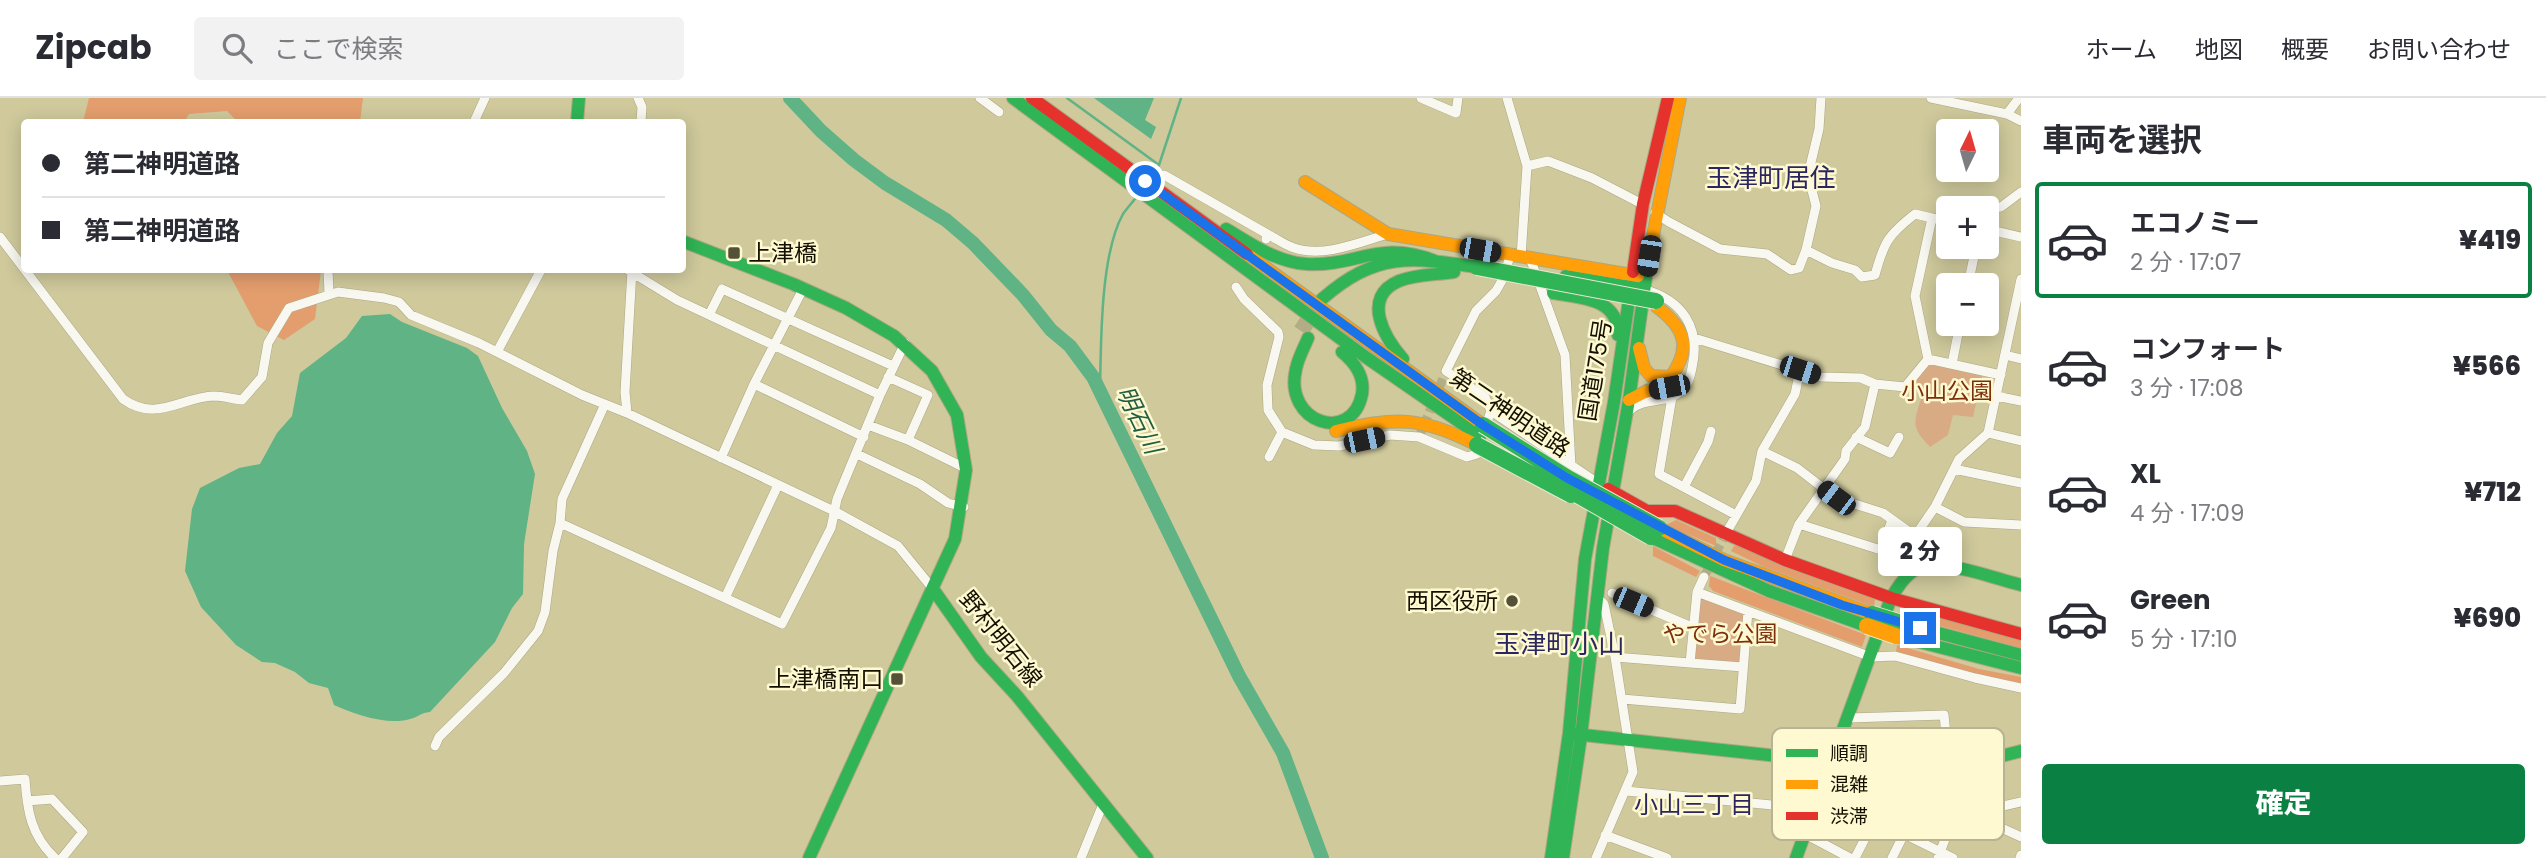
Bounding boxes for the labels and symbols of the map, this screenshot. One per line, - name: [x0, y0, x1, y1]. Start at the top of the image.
- north arrow: [1936, 119, 1998, 182]
- district label: 玉津町居住: [1706, 160, 1836, 196]
- route start: [1129, 165, 1161, 197]
- car: [1636, 234, 1663, 278]
- car: [1458, 236, 1503, 264]
- place label: 上津橋: [748, 237, 817, 269]
- marker: 上津橋: [726, 245, 742, 261]
- street label: 国道175号: [1571, 316, 1619, 424]
- car: [1777, 354, 1824, 386]
- street label: 第二神明道路: [1444, 361, 1576, 465]
- car: [1647, 373, 1692, 401]
- park label: 小山公園: [1901, 375, 1993, 407]
- water label: 明石川: [1109, 380, 1171, 462]
- car: [1342, 425, 1387, 455]
- car: [1813, 477, 1860, 519]
- callout: 2 分: [1878, 526, 1962, 575]
- street label: 野村明石線: [952, 584, 1050, 694]
- car: [1610, 584, 1657, 620]
- place label: 西区役所: [1406, 585, 1498, 617]
- marker: 西区役所: [1504, 593, 1520, 609]
- route end: [1904, 612, 1936, 644]
- park label: やでら公園: [1663, 618, 1778, 650]
- district label: 玉津町小山: [1494, 626, 1624, 662]
- place label: 上津橋南口: [768, 663, 883, 695]
- marker: 上津橋南口: [889, 671, 905, 687]
- legend: [1772, 728, 2004, 840]
- text: 順調: [1830, 740, 1868, 767]
- text: 混雑: [1830, 771, 1868, 798]
- district label: 小山三丁目: [1634, 788, 1754, 821]
- text: 渋滞: [1830, 803, 1868, 830]

